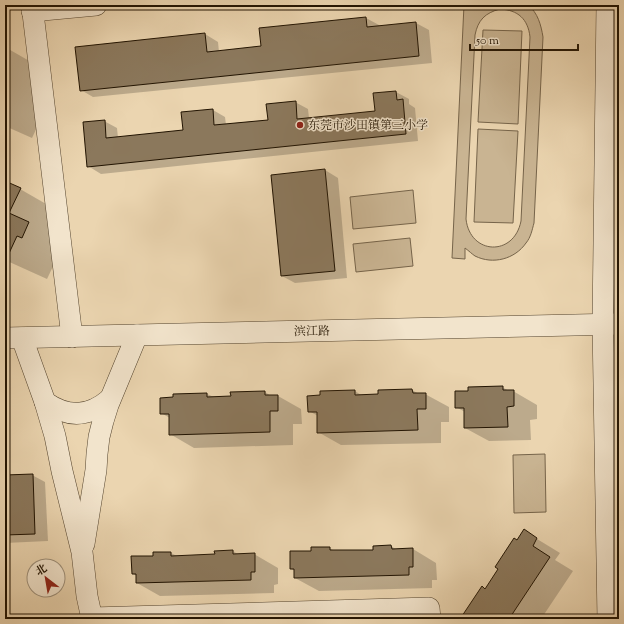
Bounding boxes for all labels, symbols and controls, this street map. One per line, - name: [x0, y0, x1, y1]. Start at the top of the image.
- scale bar: [470, 26, 578, 52]
- text: 50 m: [475, 32, 499, 50]
- place label: 东莞市沙田镇第三小学: [308, 117, 428, 135]
- marker: 东莞市沙田镇第三小学: [295, 120, 305, 130]
- street label: 滨江路: [294, 323, 330, 341]
- north arrow: [26, 558, 66, 598]
- text: 北: [33, 561, 50, 580]

